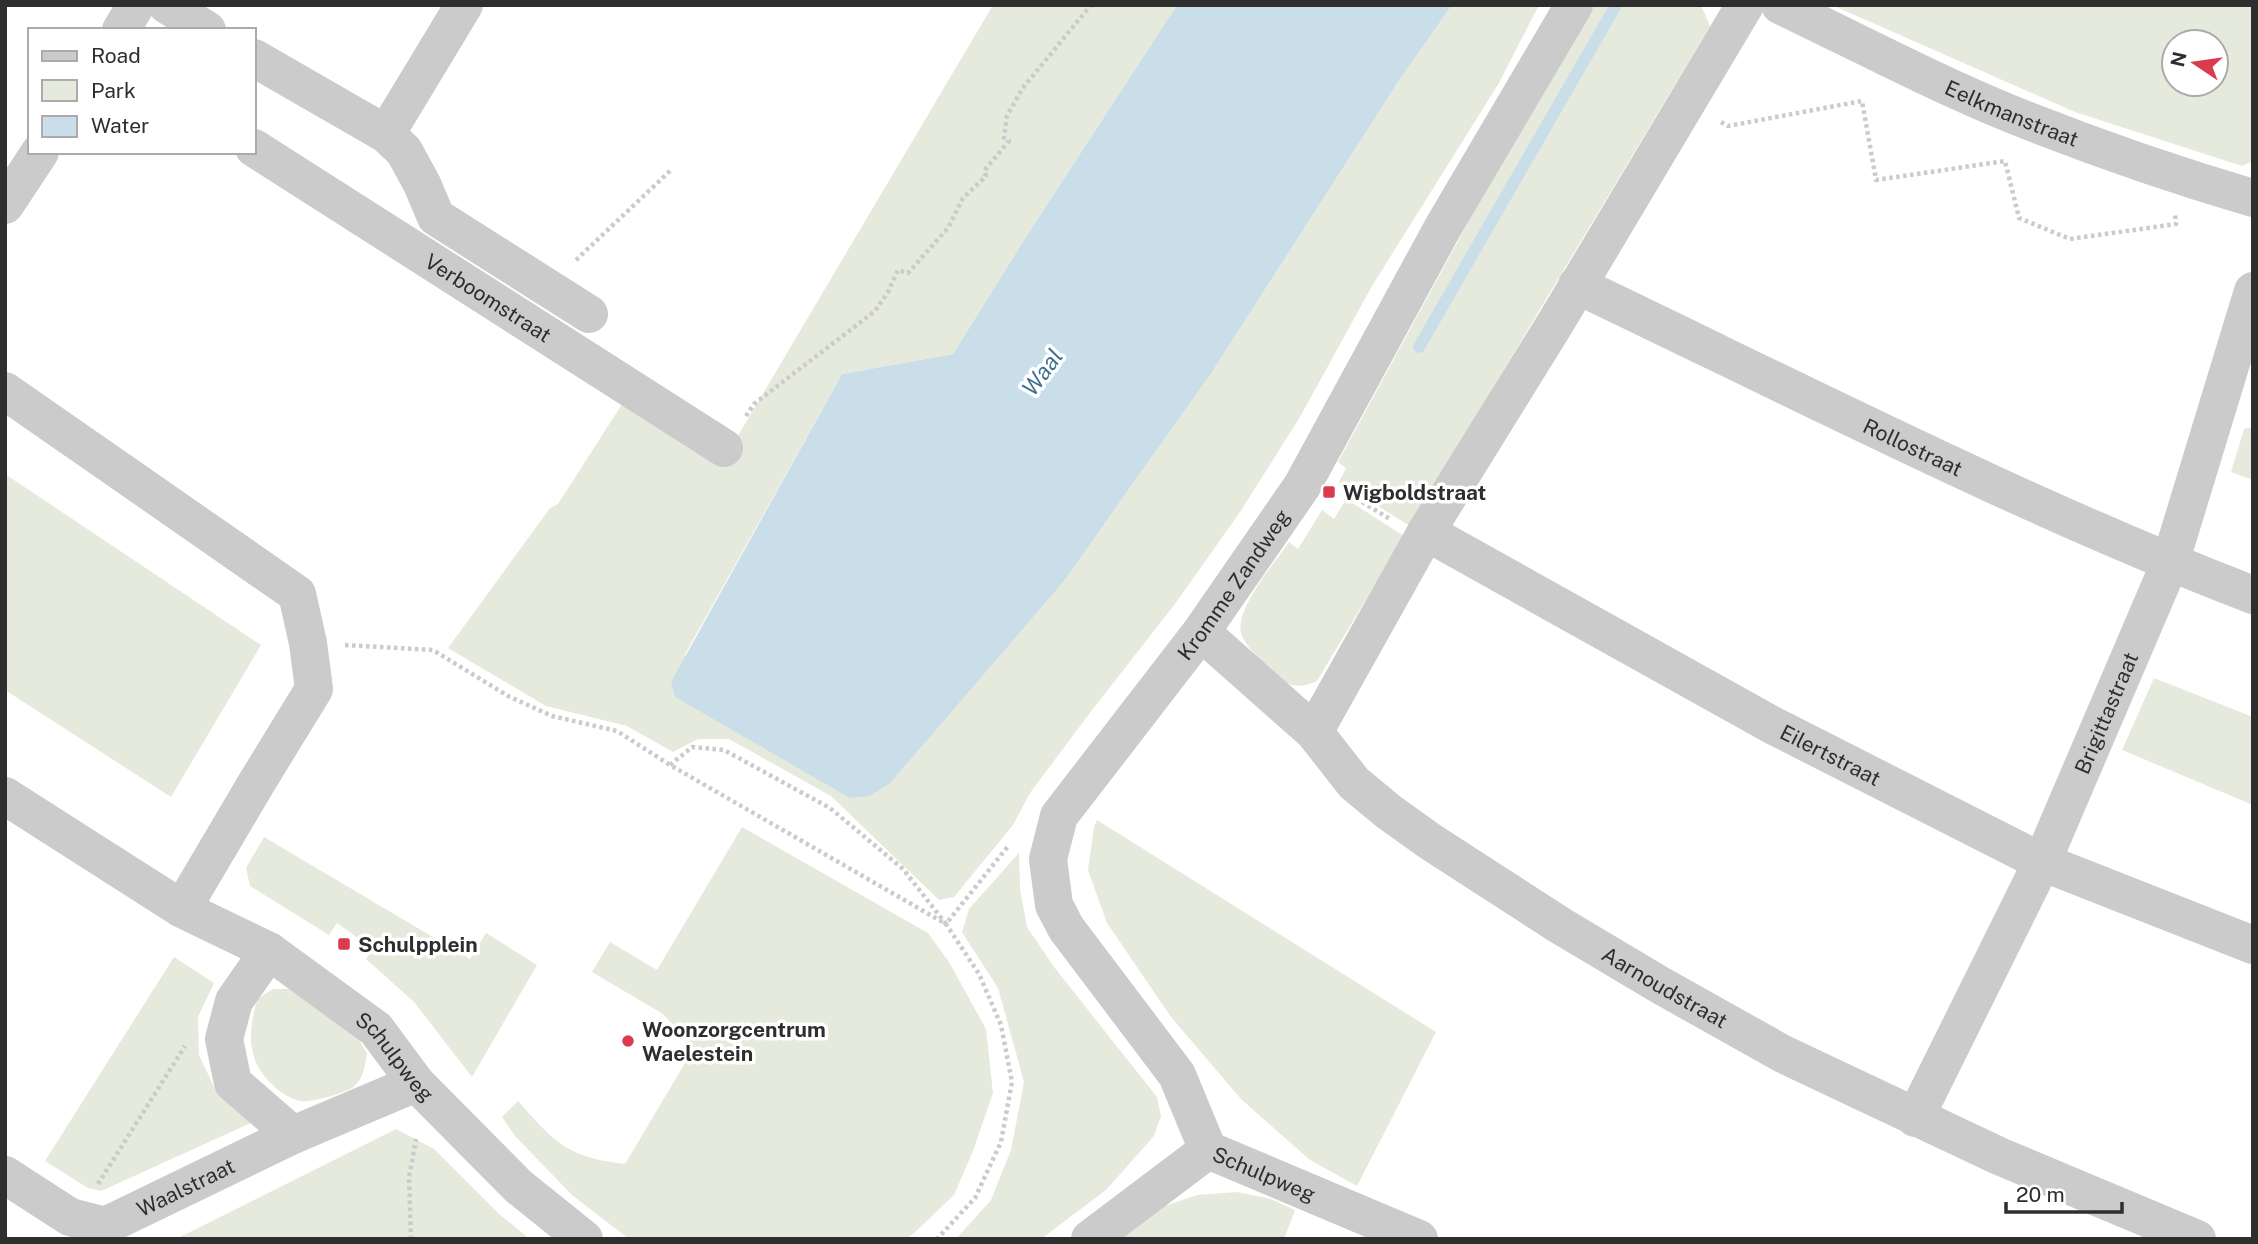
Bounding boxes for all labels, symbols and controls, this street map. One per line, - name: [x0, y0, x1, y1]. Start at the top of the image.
- legend: [28, 28, 256, 154]
- north arrow: [2160, 28, 2230, 98]
- text: Road: [91, 43, 141, 68]
- text: N: [2166, 49, 2191, 69]
- street label: Eelkmanstraat: [1941, 74, 2082, 151]
- text: Park: [91, 78, 136, 103]
- text: Water: [91, 113, 149, 138]
- street label: Verboomstraat: [420, 248, 556, 347]
- water label: Waal: [1016, 343, 1068, 401]
- street label: Rollostraat: [1859, 413, 1967, 481]
- place label: Wigboldstraat: [1343, 480, 1486, 505]
- marker: Wigboldstraat: [1321, 484, 1337, 500]
- street label: Kromme Zandweg: [1172, 504, 1295, 665]
- street label: Brigittastraat: [2069, 648, 2143, 777]
- street label: Eilertstraat: [1776, 719, 1885, 791]
- place label: Schulpplein: [358, 932, 478, 957]
- marker: Schulpplein: [336, 936, 352, 952]
- street label: Aarnoudstraat: [1598, 941, 1732, 1033]
- street label: Schulpweg: [351, 1006, 439, 1106]
- place label: Woonzorgcentrum Waelestein: [642, 1017, 826, 1066]
- marker: Woonzorgcentrum Waelestein: [620, 1033, 636, 1049]
- street label: Schulpweg: [1209, 1141, 1320, 1207]
- street label: Waalstraat: [133, 1153, 239, 1221]
- scale bar: [2006, 1170, 2122, 1214]
- text: 20 m: [2016, 1182, 2065, 1207]

